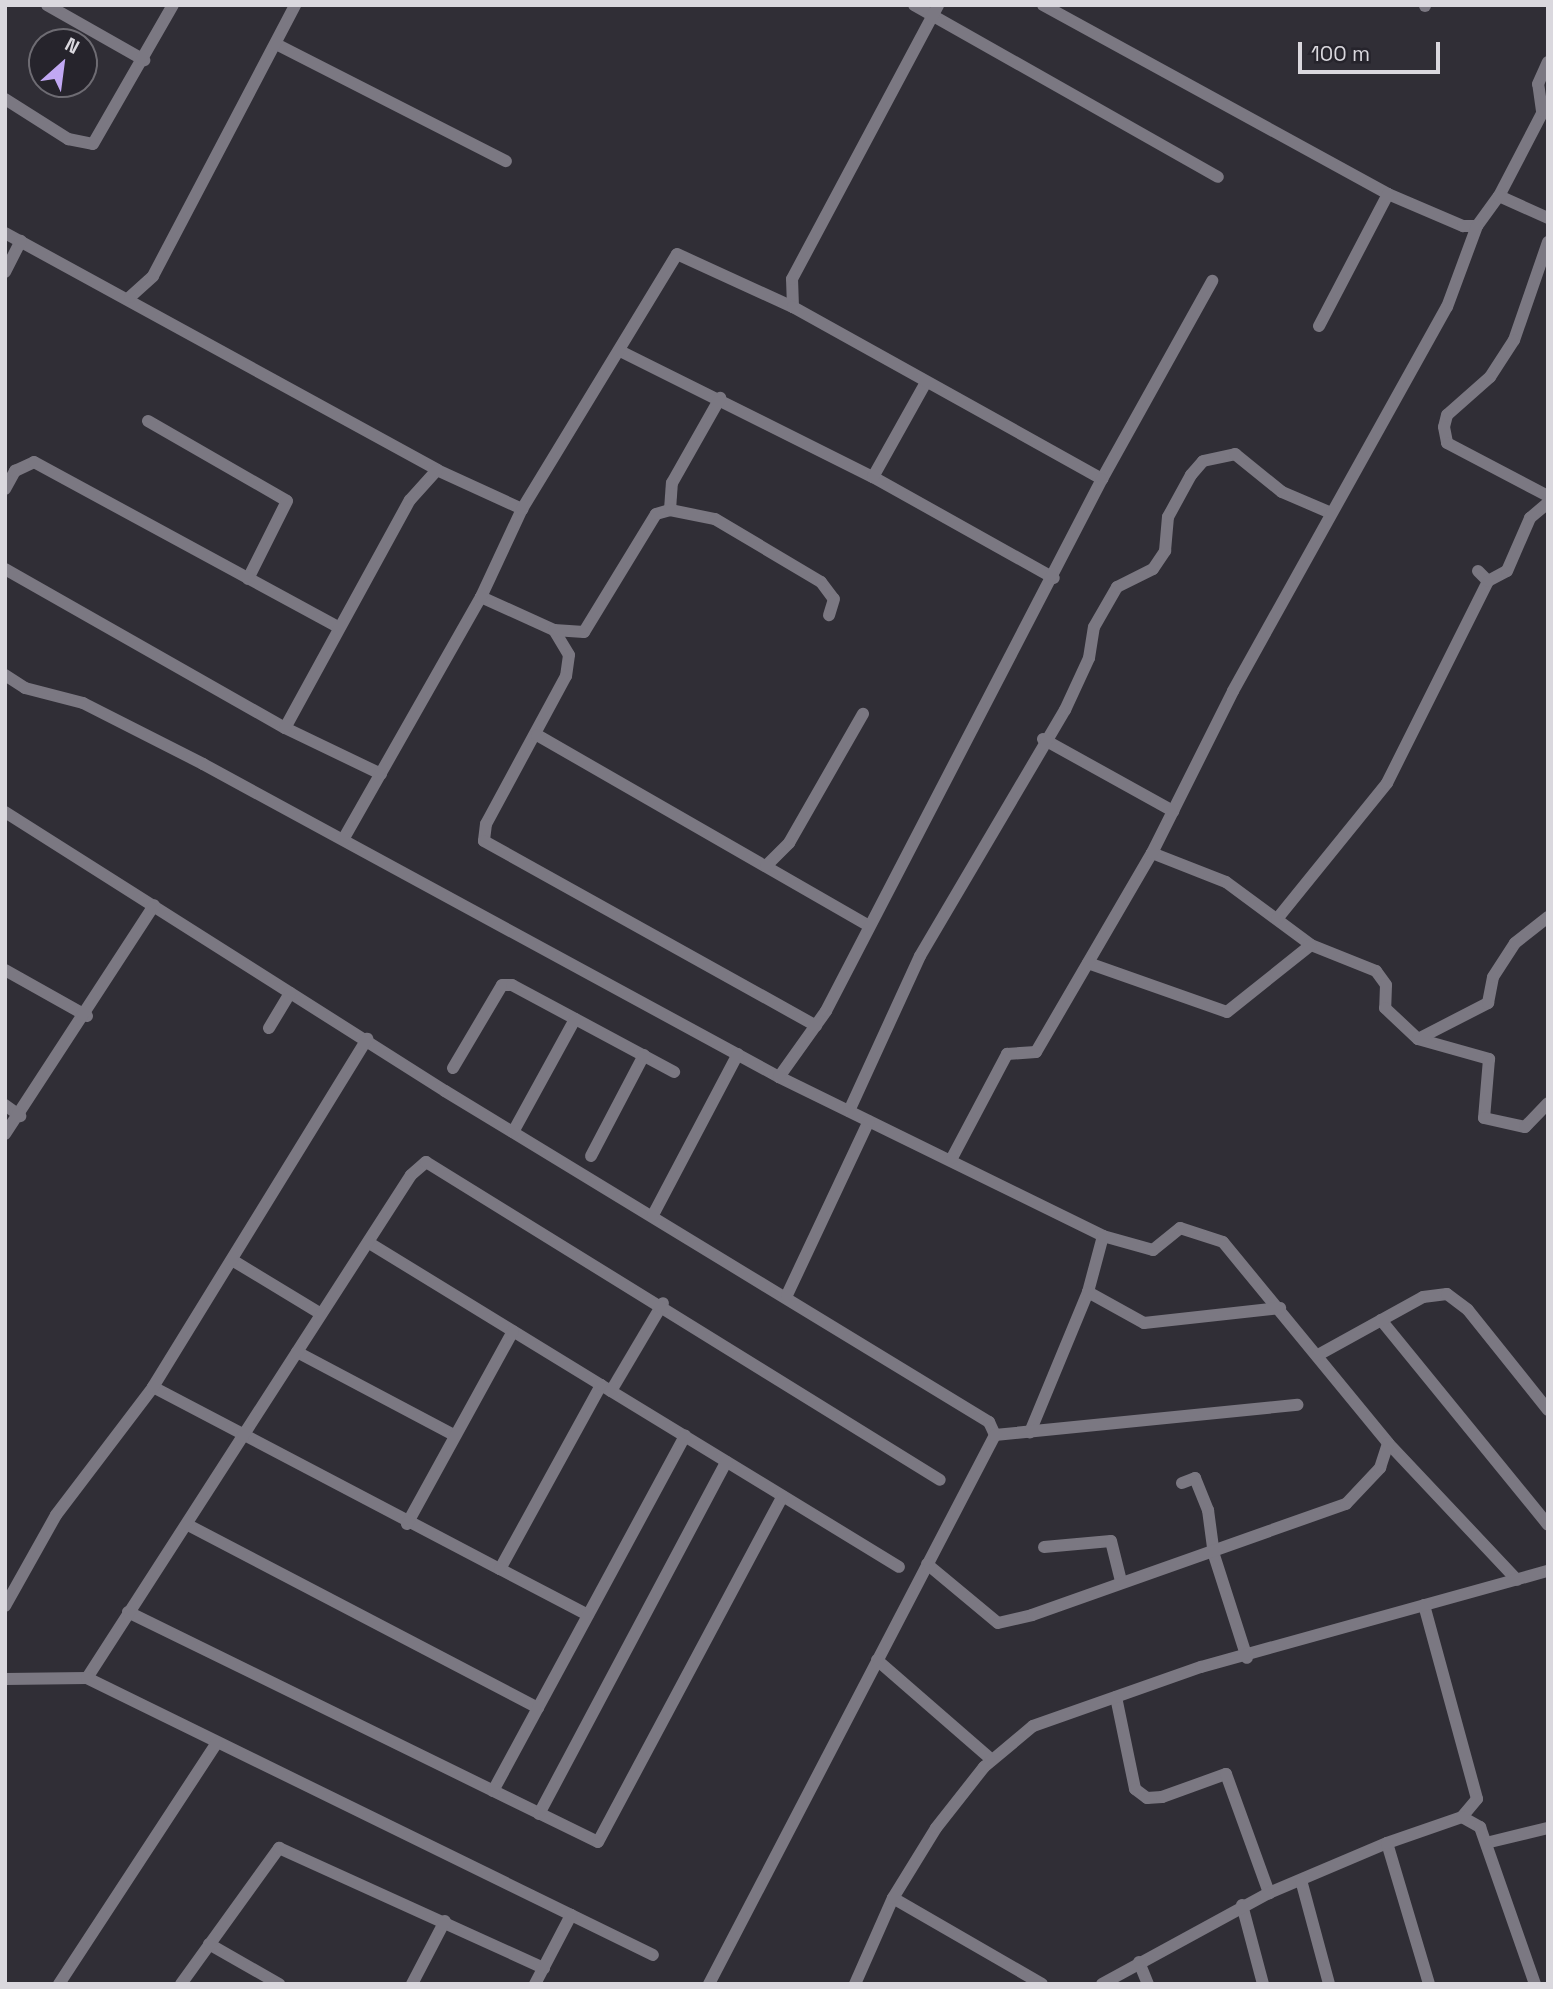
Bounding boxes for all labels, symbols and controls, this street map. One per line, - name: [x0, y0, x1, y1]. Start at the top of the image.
- north arrow: [28, 28, 98, 98]
- scale bar: [1301, 28, 1443, 72]
- text: N: [61, 32, 84, 60]
- text: 100 m: [1311, 40, 1370, 67]

